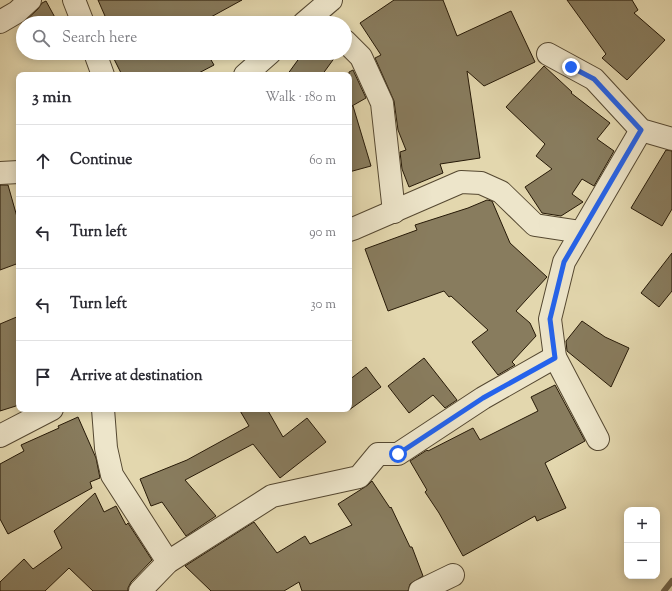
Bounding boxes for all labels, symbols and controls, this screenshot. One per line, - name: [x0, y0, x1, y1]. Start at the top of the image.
- search box: [16, 16, 352, 60]
- icon: search: [30, 27, 52, 49]
- text: Search here: [62, 28, 137, 49]
- route end: [562, 58, 580, 76]
- text: 3 min: [32, 86, 71, 110]
- text: Walk · 180 m: [265, 89, 336, 107]
- icon: ahead: [32, 150, 54, 172]
- text: Continue: [70, 150, 132, 171]
- text: 60 m: [309, 152, 336, 170]
- icon: left: [32, 222, 54, 244]
- text: Turn left: [70, 222, 127, 243]
- text: 90 m: [309, 224, 336, 242]
- icon: left: [32, 294, 54, 316]
- text: Turn left: [70, 294, 127, 315]
- text: 30 m: [310, 296, 336, 314]
- icon: arrive: [32, 366, 54, 388]
- text: Arrive at destination: [70, 366, 203, 387]
- route start: [389, 445, 407, 463]
- map controls: [624, 507, 660, 579]
- button: +: [624, 507, 660, 543]
- button: −: [624, 543, 660, 579]

